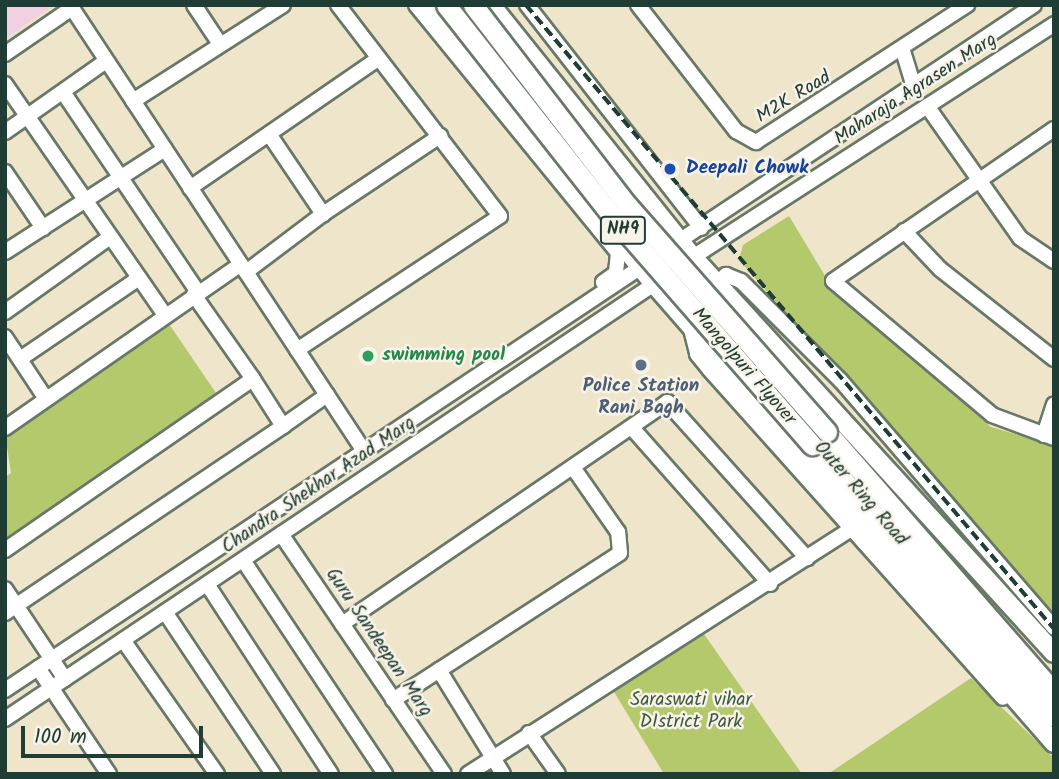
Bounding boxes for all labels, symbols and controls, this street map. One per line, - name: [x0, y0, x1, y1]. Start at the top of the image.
- street label: Maharaja Agrasen Marg: [831, 29, 1001, 151]
- street label: M2K Road: [753, 67, 835, 129]
- place label: Deepali Chowk: [686, 158, 808, 180]
- marker: Deepali Chowk: [660, 159, 680, 179]
- road number: NH9: [598, 215, 648, 244]
- street label: Mangolpuri Flyover: [686, 304, 800, 430]
- place label: swimming pool: [382, 345, 505, 367]
- marker: swimming pool: [360, 348, 376, 364]
- marker: Police Station Rani Bagh: [633, 357, 649, 373]
- place label: Police Station Rani Bagh: [583, 376, 699, 420]
- street label: Chandra Shekhar Azad Marg: [218, 413, 420, 559]
- street label: Outer Ring Road: [808, 437, 912, 551]
- street label: Guru Sandeepan Marg: [320, 564, 436, 722]
- park label: Saraswati vihar DIstrict Park: [630, 690, 752, 734]
- scale bar: [24, 712, 206, 756]
- text: 100 m: [34, 721, 87, 754]

